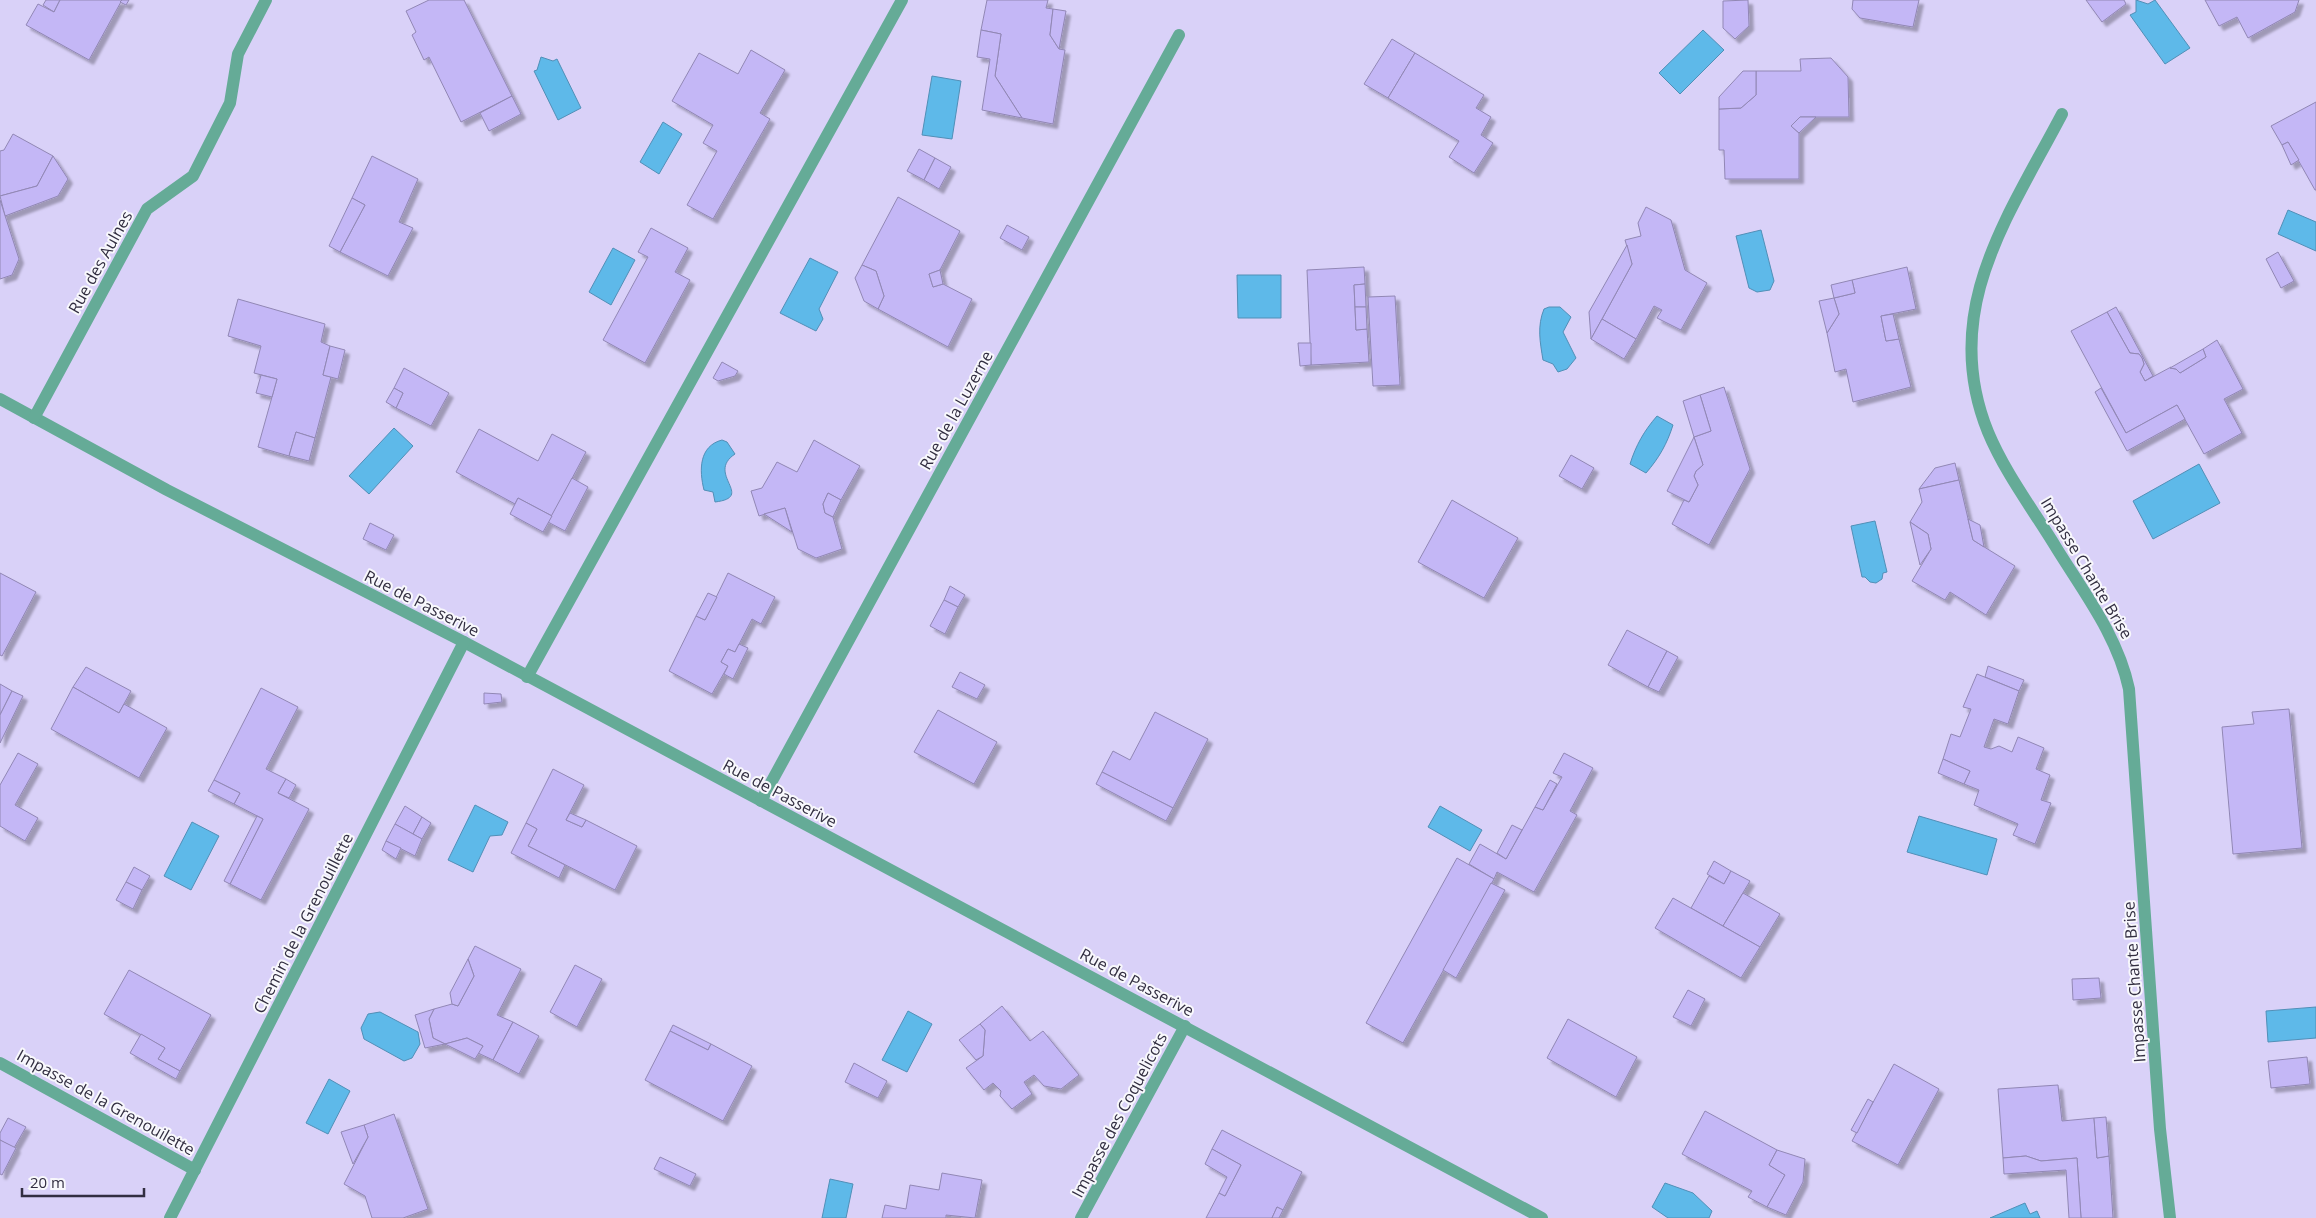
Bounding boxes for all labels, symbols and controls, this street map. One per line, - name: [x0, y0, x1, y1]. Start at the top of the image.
- street label: Rue des Aulnes: [63, 207, 137, 317]
- street label: Rue de la Luzerne: [914, 347, 998, 473]
- street label: Impasse Chante Brise: [2036, 493, 2138, 643]
- street label: Rue de Passerive: [361, 565, 483, 641]
- street label: Rue de Passerive: [719, 754, 841, 832]
- street label: Chemin de la Grenouillette: [248, 829, 358, 1017]
- street label: Impasse Chante Brise: [2117, 901, 2151, 1063]
- street label: Rue de Passerive: [1076, 943, 1198, 1021]
- street label: Impasse des Coquelicots: [1066, 1029, 1172, 1201]
- street label: Impasse de la Grenouilette: [13, 1044, 199, 1160]
- scale bar: [22, 1166, 145, 1198]
- text: 20 m: [30, 1172, 65, 1192]

